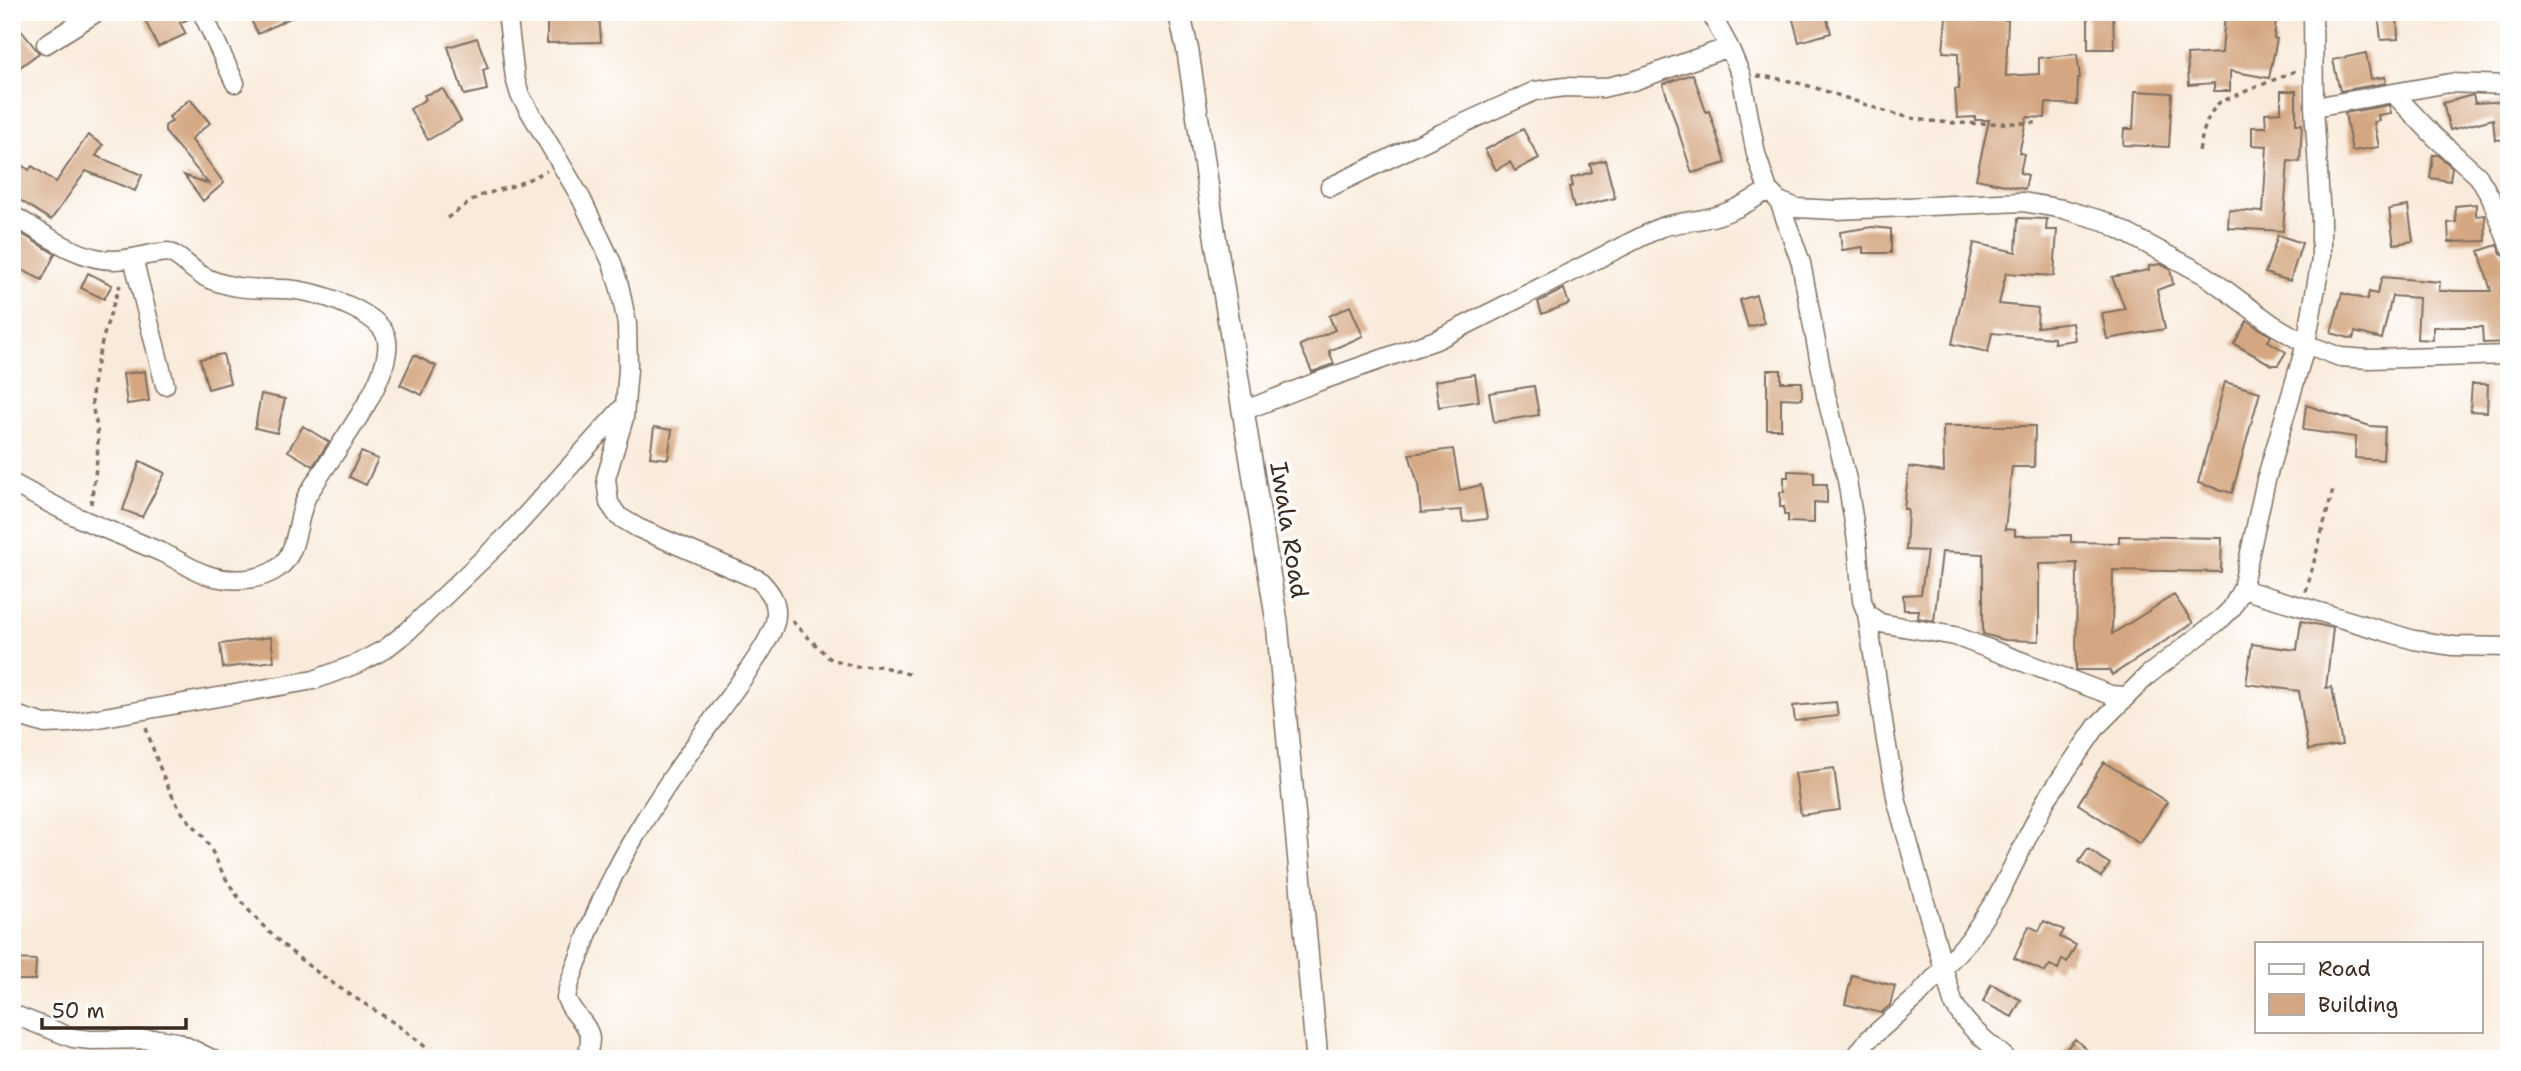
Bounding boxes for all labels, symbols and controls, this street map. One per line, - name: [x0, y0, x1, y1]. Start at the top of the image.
- street label: Iwala Road: [1262, 459, 1316, 601]
- legend: [2255, 942, 2482, 1032]
- text: Road: [2318, 955, 2371, 983]
- scale bar: [42, 987, 186, 1031]
- text: Building: [2318, 991, 2398, 1019]
- text: 50 m: [52, 997, 105, 1025]

